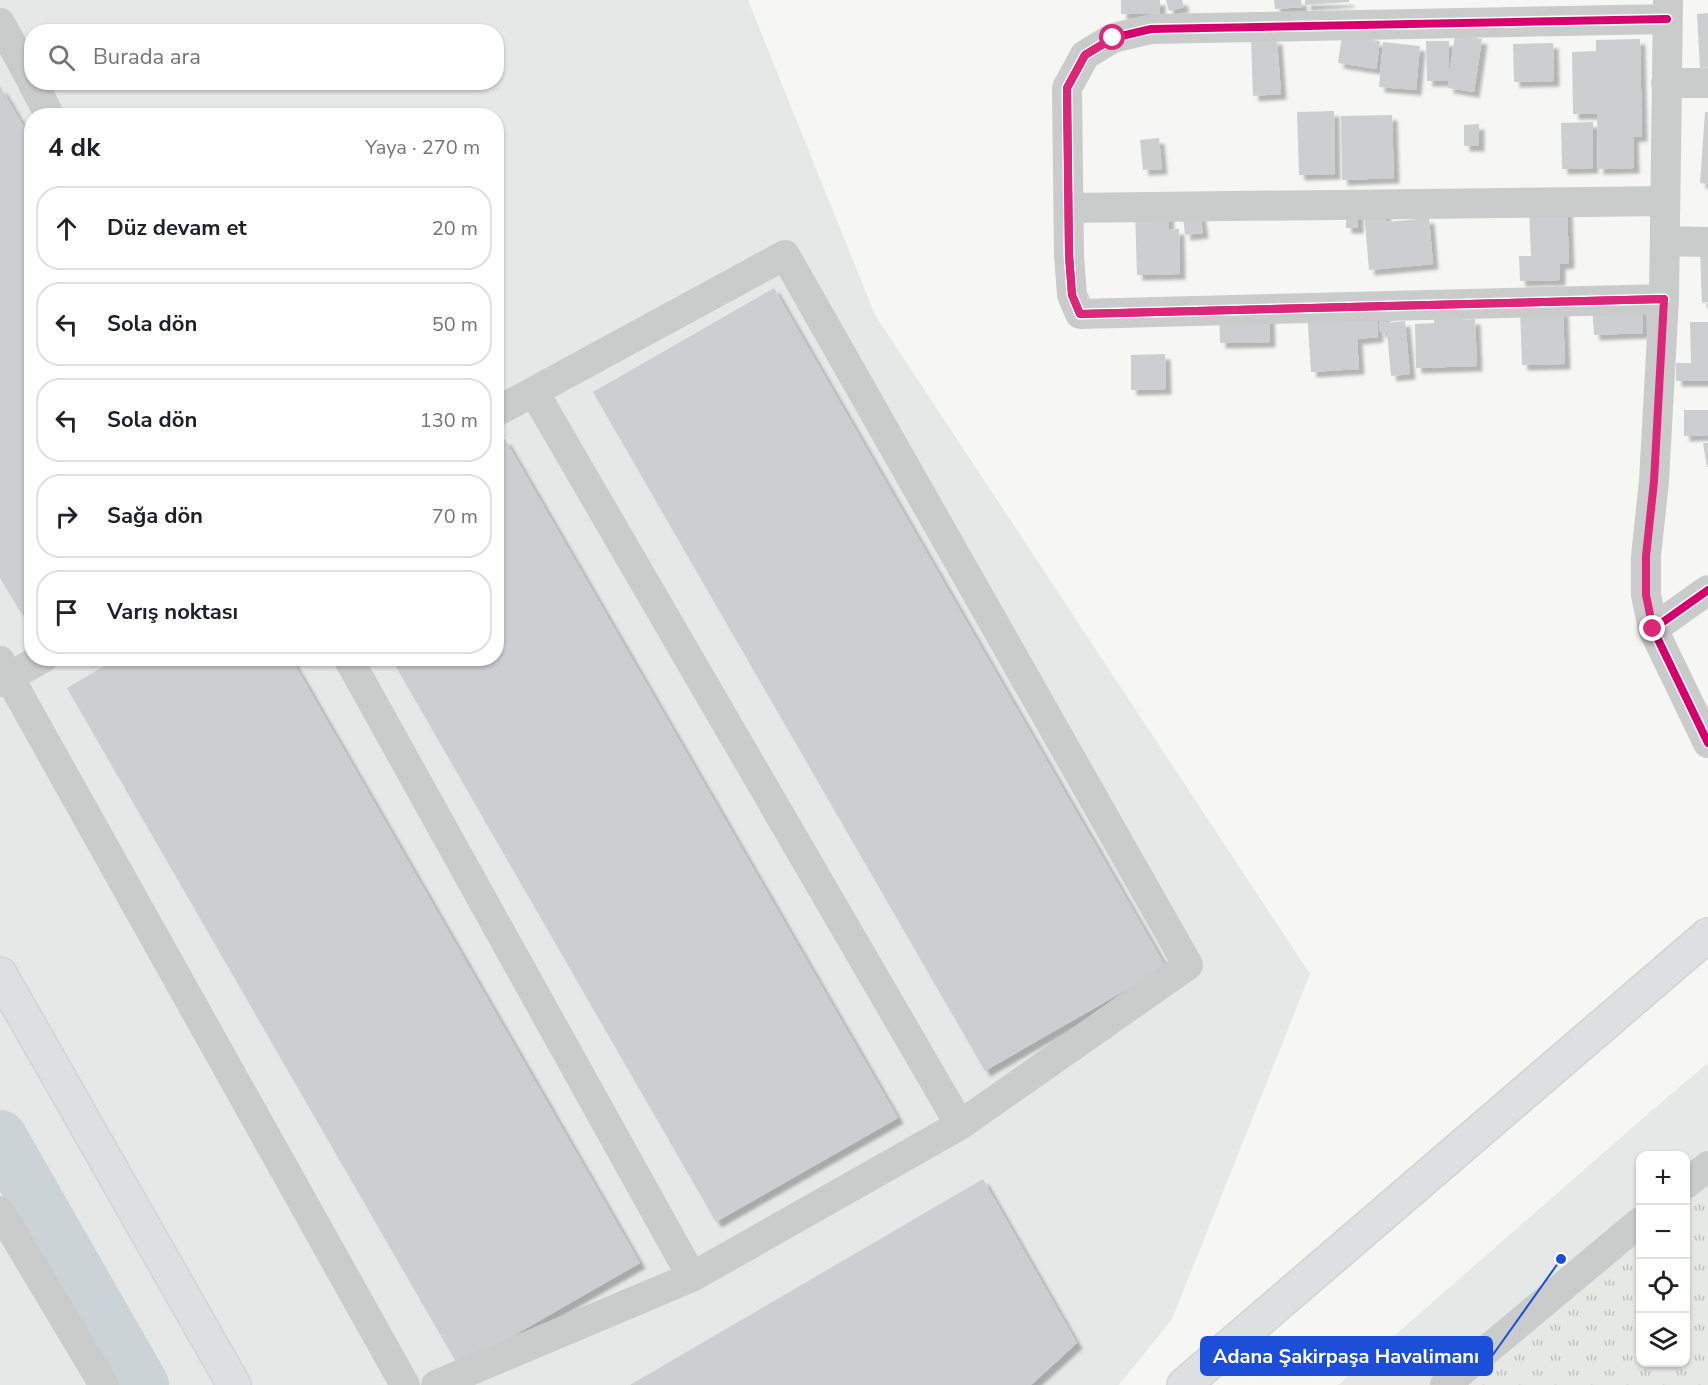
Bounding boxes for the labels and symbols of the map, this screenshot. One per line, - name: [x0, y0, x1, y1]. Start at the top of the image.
- route start: [1099, 24, 1125, 50]
- route end: [1639, 615, 1665, 641]
- callout: Adana Şakirpaşa Havalimanı: [1201, 1337, 1492, 1375]
- text: Adana Şakirpaşa Havalimanı: [1213, 1343, 1479, 1370]

